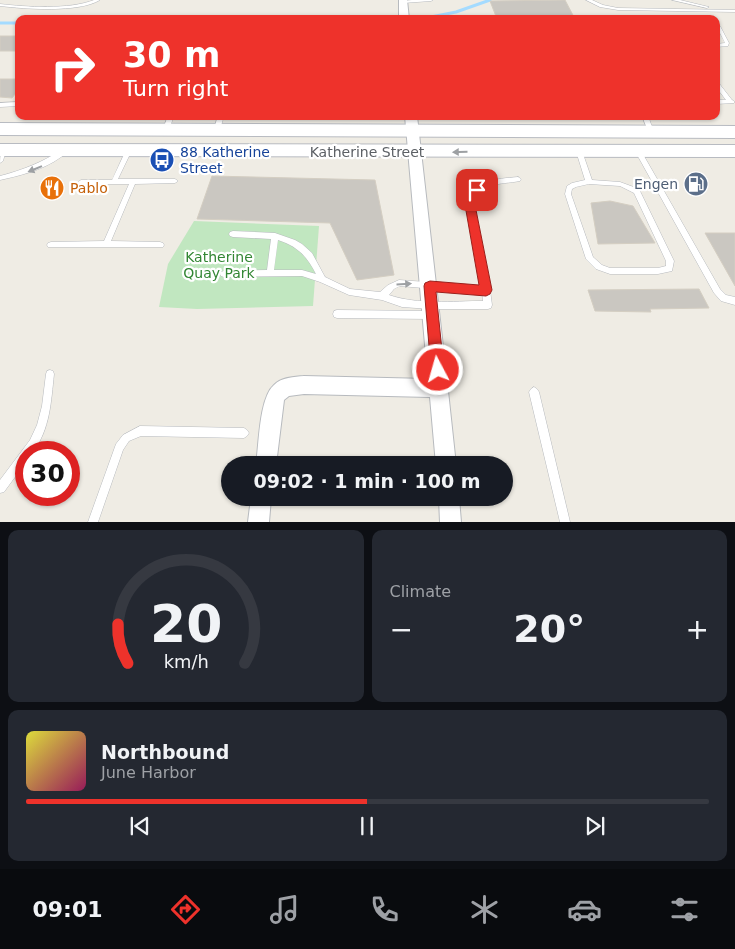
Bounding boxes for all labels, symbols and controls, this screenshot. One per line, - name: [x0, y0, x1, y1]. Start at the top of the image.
- icon: right: [40, 35, 105, 100]
- text: 30 m: [123, 35, 220, 75]
- text: Turn right: [123, 76, 228, 101]
- place label: 88 Katherine Street: [180, 144, 270, 176]
- street label: Katherine Street: [310, 144, 425, 160]
- bus stop icon: 88 Katherine Street: [149, 147, 175, 173]
- one-way arrow: [452, 148, 468, 156]
- one-way arrow: [28, 165, 42, 173]
- pin: [456, 169, 498, 211]
- fuel station icon: Engen: [683, 171, 709, 197]
- restaurant icon: Pablo: [39, 175, 65, 201]
- icon: arrive: [463, 176, 491, 204]
- place label: Engen: [634, 176, 678, 192]
- place label: Pablo: [70, 180, 108, 196]
- park label: Katherine Quay Park: [183, 249, 256, 281]
- one-way arrow: [396, 280, 412, 288]
- position arrow: [411, 343, 463, 395]
- speed limit sign: 30: [15, 441, 80, 506]
- text: 09:02 · 1 min · 100 m: [253, 470, 481, 492]
- text: Climate: [390, 582, 451, 601]
- text: 20: [150, 594, 222, 654]
- text: 20°: [513, 607, 585, 651]
- text: −: [390, 613, 413, 646]
- text: +: [686, 613, 709, 646]
- text: km/h: [163, 651, 208, 672]
- text: Northbound: [101, 741, 229, 763]
- text: June Harbor: [101, 763, 196, 782]
- icon: previous: [126, 812, 154, 840]
- icon: pause: [353, 812, 381, 840]
- icon: next: [581, 812, 609, 840]
- icon: directions: [168, 892, 203, 927]
- icon: music: [267, 892, 302, 927]
- icon: phone: [367, 892, 402, 927]
- icon: climate: [467, 892, 502, 927]
- icon: car: [567, 892, 602, 927]
- icon: filters: [667, 892, 702, 927]
- text: 09:01: [32, 897, 103, 922]

